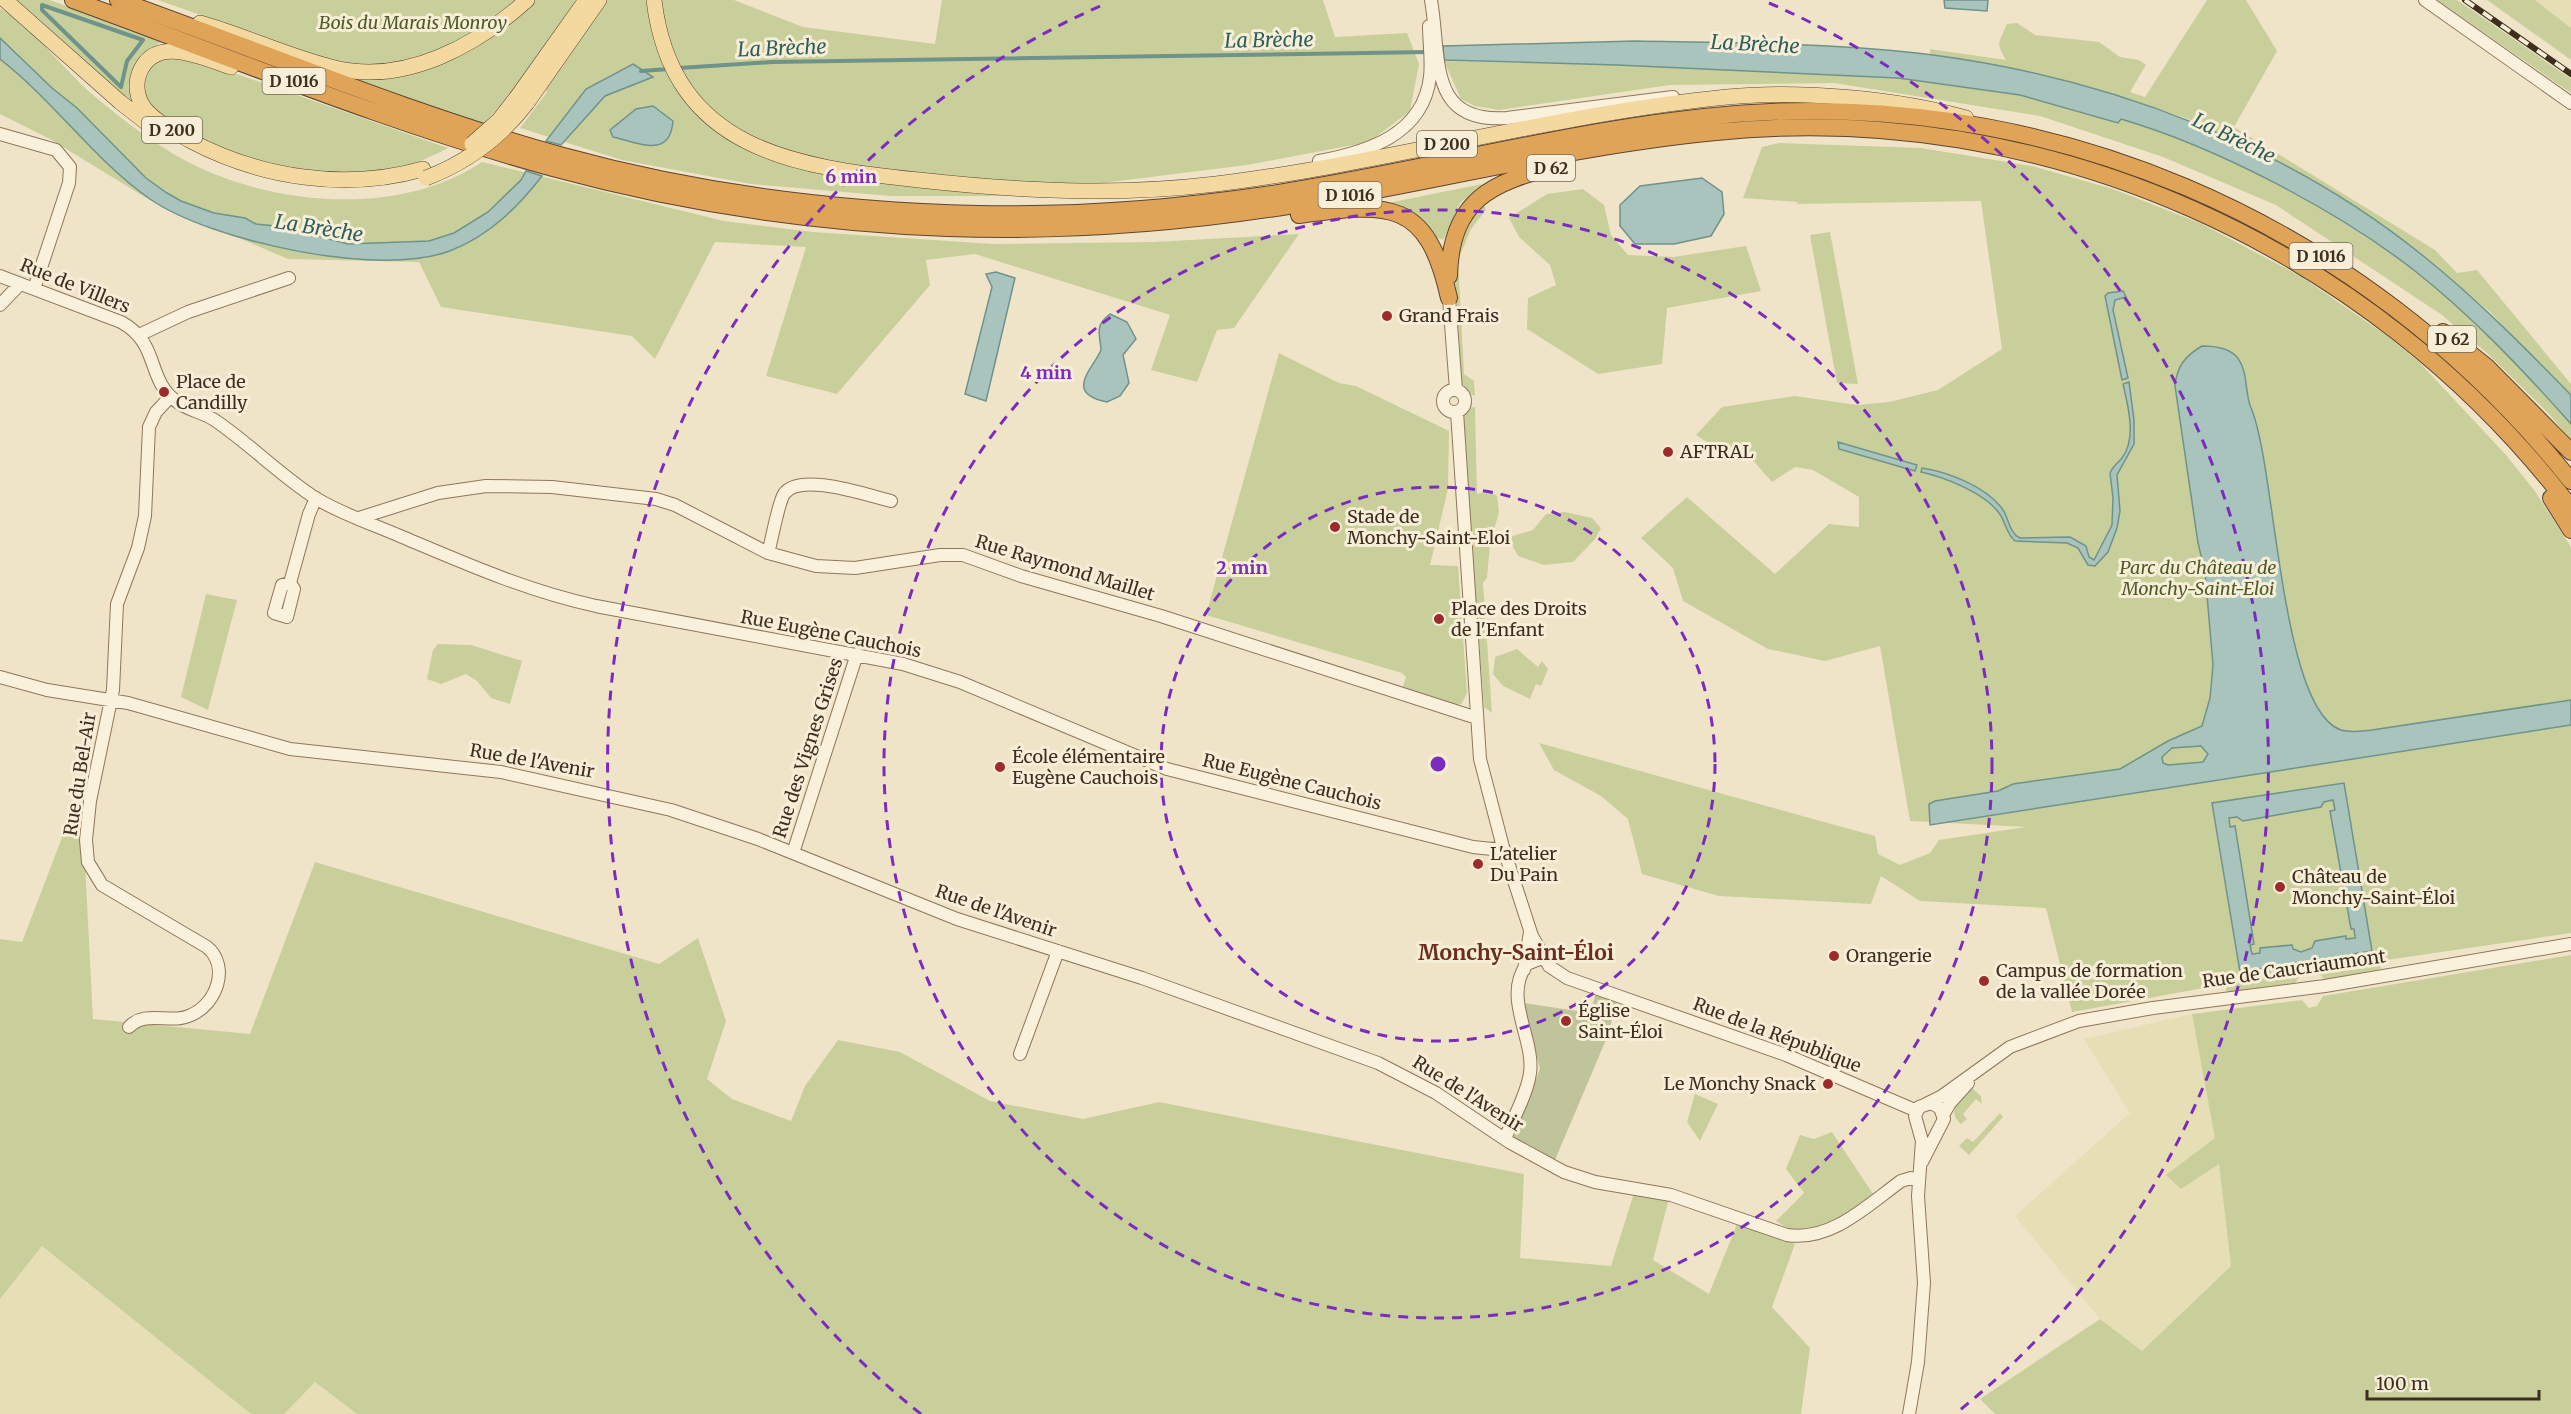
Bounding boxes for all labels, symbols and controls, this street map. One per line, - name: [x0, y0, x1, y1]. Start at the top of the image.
- park label: Bois du Marais Monroy: [319, 11, 507, 34]
- water label: La Brèche: [1224, 26, 1314, 53]
- water label: La Brèche: [1710, 29, 1800, 58]
- water label: La Brèche: [737, 33, 827, 62]
- road number: D 1016: [262, 68, 326, 94]
- water label: La Brèche: [2189, 107, 2280, 168]
- road number: D 200: [142, 117, 202, 143]
- road number: D 200: [1417, 131, 1477, 157]
- road number: D 62: [1527, 155, 1575, 181]
- text: 6 min: [825, 165, 877, 188]
- road number: D 1016: [1318, 182, 1382, 208]
- water label: La Brèche: [273, 208, 365, 247]
- road number: D 1016: [2290, 243, 2352, 269]
- street label: Rue de Villers: [17, 253, 134, 318]
- place label: Grand Frais: [1399, 304, 1499, 327]
- marker: Grand Frais: [1380, 309, 1394, 323]
- road number: D 62: [2428, 326, 2476, 352]
- text: 4 min: [1020, 361, 1072, 384]
- place label: Place de Candilly: [176, 370, 248, 414]
- marker: Place de Candilly: [157, 385, 171, 399]
- place label: AFTRAL: [1679, 440, 1754, 463]
- marker: AFTRAL: [1661, 445, 1675, 459]
- place label: Stade de Monchy-Saint-Eloi: [1347, 505, 1511, 549]
- marker: Stade de Monchy-Saint-Eloi: [1328, 520, 1342, 534]
- street label: Rue Raymond Maillet: [973, 529, 1157, 606]
- text: 2 min: [1216, 556, 1268, 579]
- park label: Parc du Château de Monchy-Saint-Eloi: [2119, 556, 2277, 600]
- place label: Place des Droits de l'Enfant: [1451, 597, 1587, 641]
- street label: Rue Eugène Cauchois: [739, 605, 923, 662]
- marker: Place des Droits de l'Enfant: [1432, 612, 1446, 626]
- street label: Rue des Vignes Grises: [768, 655, 848, 841]
- street label: Rue du Bel-Air: [58, 710, 101, 838]
- street label: Rue de l'Avenir: [468, 738, 596, 783]
- place label: École élémentaire Eugène Cauchois: [1012, 745, 1165, 789]
- street label: Rue Eugène Cauchois: [1200, 748, 1384, 815]
- centre of rings: [1428, 754, 1448, 774]
- marker: École élémentaire Eugène Cauchois: [993, 760, 1007, 774]
- place label: L'atelier Du Pain: [1490, 842, 1558, 886]
- marker: L'atelier Du Pain: [1471, 857, 1485, 871]
- place label: Château de Monchy-Saint-Éloi: [2292, 865, 2456, 909]
- street label: Rue de l'Avenir: [933, 879, 1060, 942]
- marker: Château de Monchy-Saint-Éloi: [2273, 880, 2287, 894]
- district label: Monchy-Saint-Éloi: [1418, 938, 1614, 966]
- place label: Orangerie: [1846, 944, 1932, 967]
- street label: Rue de Caucriaumont: [2201, 944, 2387, 993]
- marker: Orangerie: [1827, 949, 1841, 963]
- place label: Campus de formation de la vallée Dorée: [1996, 959, 2183, 1003]
- marker: Campus de formation de la vallée Dorée: [1977, 974, 1991, 988]
- street label: Rue de la République: [1690, 992, 1865, 1077]
- place label: Église Saint-Éloi: [1578, 999, 1663, 1043]
- marker: Église Saint-Éloi: [1559, 1014, 1573, 1028]
- street label: Rue de l'Avenir: [1409, 1050, 1528, 1137]
- place label: Le Monchy Snack: [1664, 1072, 1817, 1095]
- marker: Le Monchy Snack: [1821, 1077, 1835, 1091]
- scale bar: [2367, 1363, 2540, 1401]
- text: 100 m: [2376, 1372, 2429, 1395]

